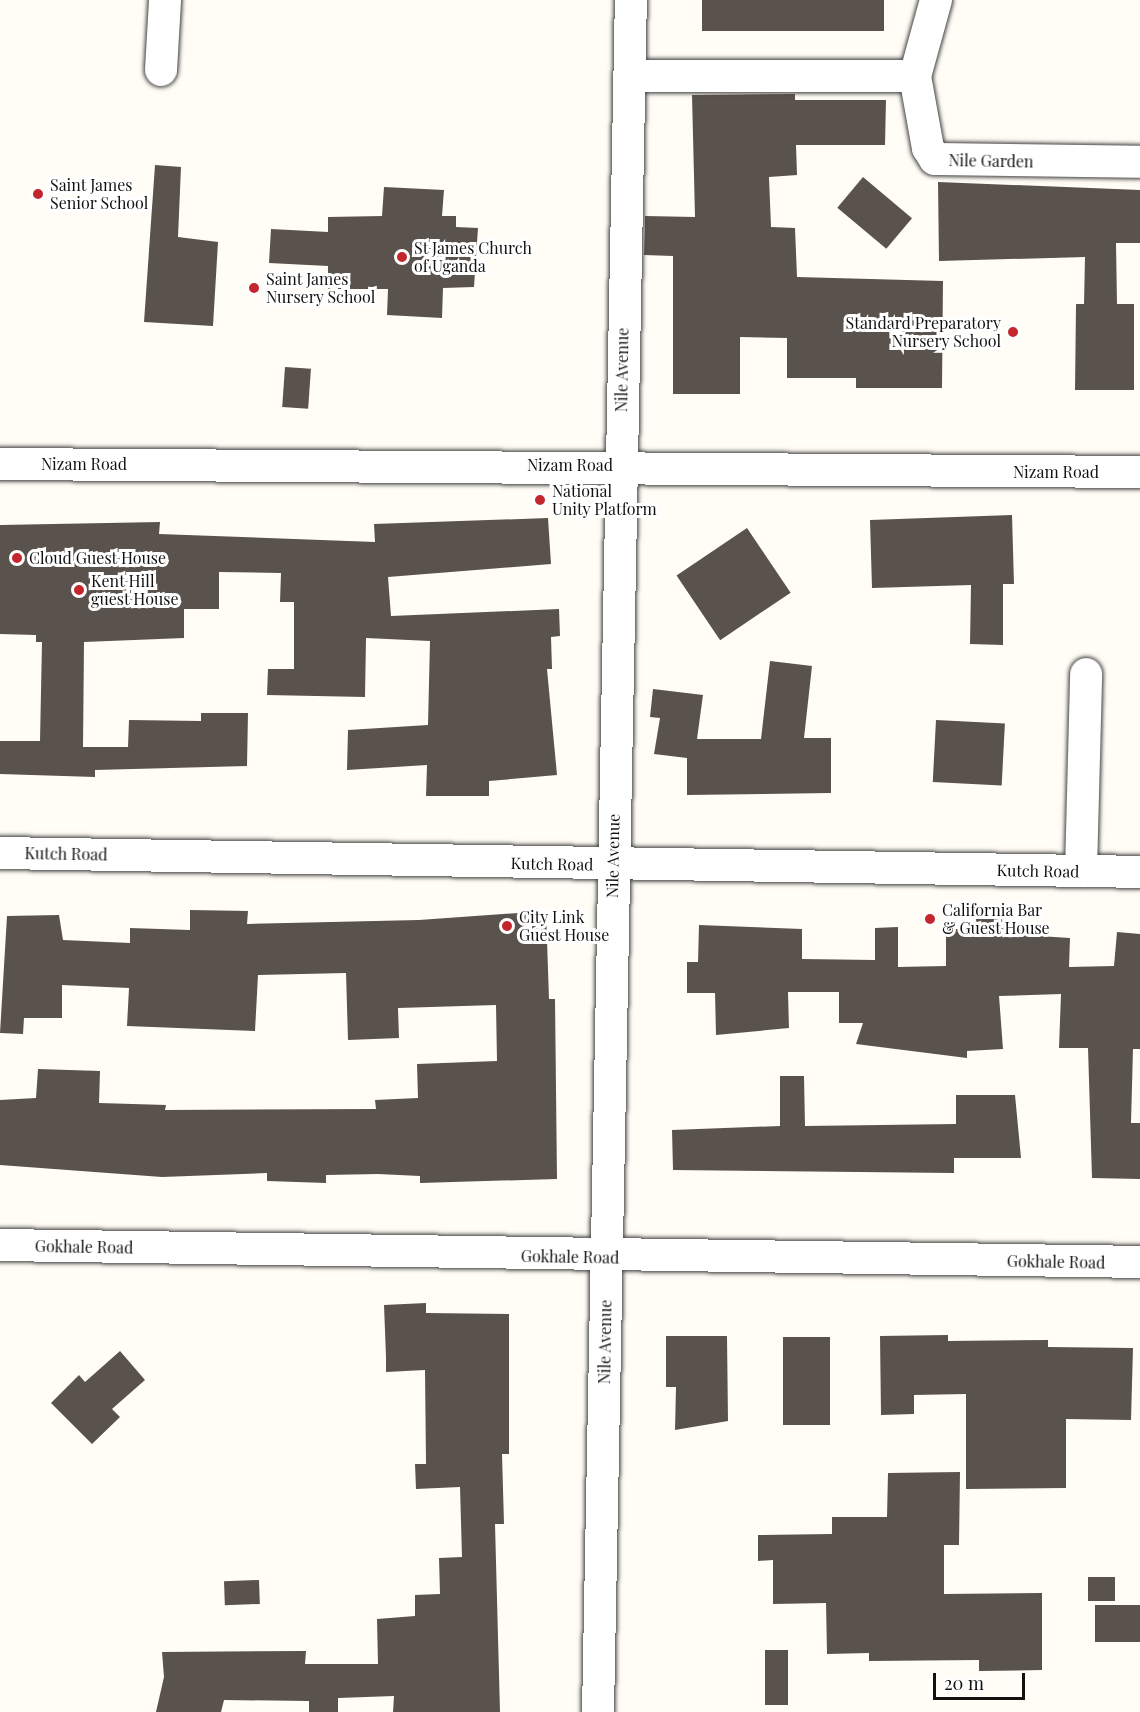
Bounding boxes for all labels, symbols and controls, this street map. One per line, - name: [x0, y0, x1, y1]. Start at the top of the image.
- street label: Nile Garden: [948, 151, 1034, 171]
- place label: Saint James Senior School: [50, 175, 149, 213]
- marker: Saint James Senior School: [31, 187, 45, 201]
- place label: St James Church of Uganda: [414, 238, 532, 276]
- marker: St James Church of Uganda: [395, 250, 409, 264]
- place label: Saint James Nursery School: [266, 269, 376, 307]
- marker: Saint James Nursery School: [247, 281, 261, 295]
- place label: Standard Preparatory Nursery School: [846, 313, 1001, 351]
- marker: Standard Preparatory Nursery School: [1006, 325, 1020, 339]
- street label: Nile Avenue: [612, 327, 632, 413]
- street label: Nizam Road: [41, 454, 127, 474]
- street label: Nizam Road: [527, 455, 613, 475]
- street label: Nizam Road: [1013, 462, 1099, 482]
- place label: National Unity Platform: [552, 481, 657, 519]
- marker: National Unity Platform: [533, 493, 547, 507]
- place label: Cloud Guest House: [29, 548, 166, 568]
- marker: Cloud Guest House: [10, 551, 24, 565]
- place label: Kent Hill guest House: [91, 571, 179, 609]
- marker: Kent Hill guest House: [72, 583, 86, 597]
- street label: Nile Avenue: [603, 813, 623, 899]
- street label: Kutch Road: [24, 844, 108, 864]
- street label: Kutch Road: [510, 854, 594, 874]
- street label: Kutch Road: [996, 861, 1080, 881]
- place label: California Bar & Guest House: [942, 900, 1050, 938]
- place label: City Link Guest House: [519, 907, 610, 945]
- marker: California Bar & Guest House: [923, 912, 937, 926]
- marker: City Link Guest House: [500, 919, 514, 933]
- street label: Gokhale Road: [35, 1237, 133, 1257]
- street label: Gokhale Road: [521, 1247, 619, 1267]
- street label: Gokhale Road: [1007, 1252, 1105, 1272]
- street label: Nile Avenue: [595, 1299, 615, 1385]
- scale bar: [936, 1661, 1028, 1699]
- text: 20 m: [944, 1671, 984, 1695]

